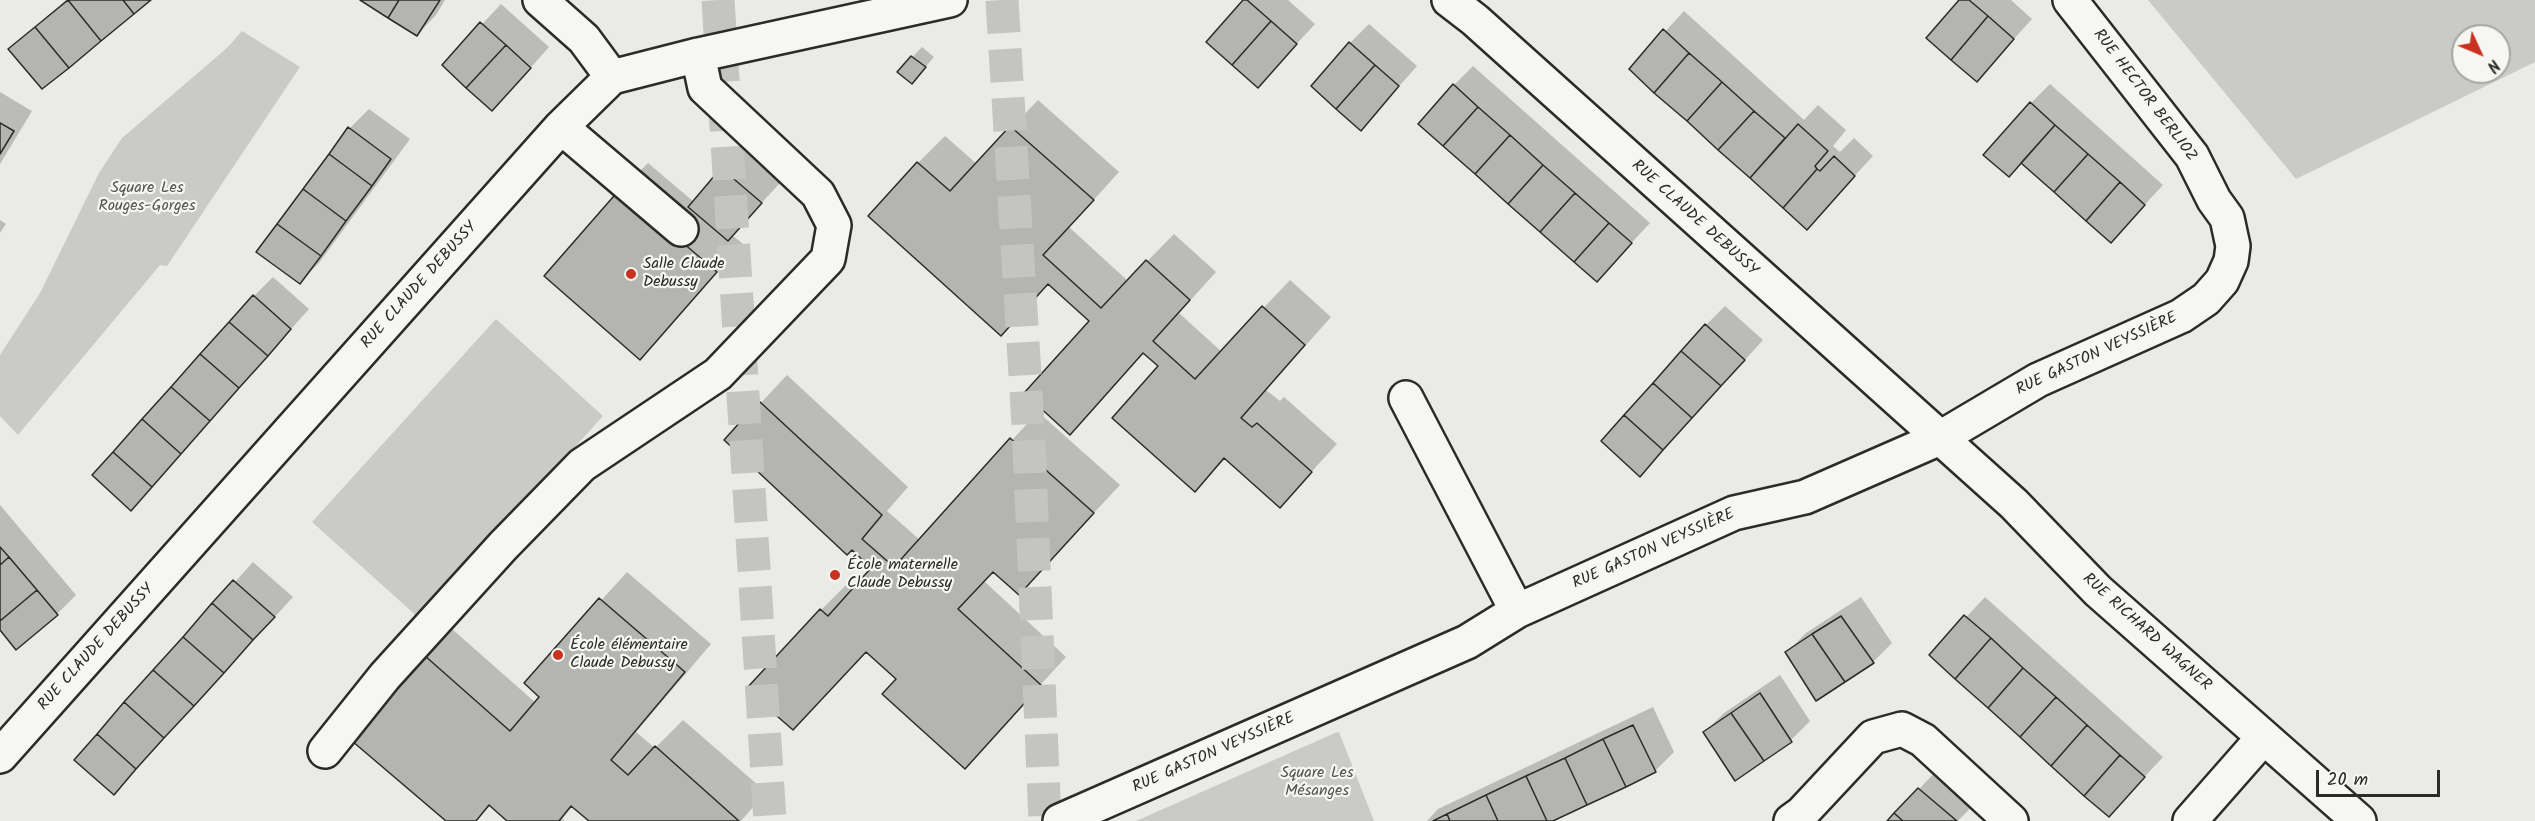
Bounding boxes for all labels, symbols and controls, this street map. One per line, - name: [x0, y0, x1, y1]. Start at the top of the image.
- north arrow: [2451, 24, 2511, 84]
- street label: RUE HECTOR BERLIOZ: [2088, 26, 2200, 166]
- text: N: [2480, 53, 2505, 78]
- street label: RUE CLAUDE DEBUSSY: [1627, 157, 1761, 281]
- park label: Square Les Rouges-Gorges: [98, 179, 196, 217]
- street label: RUE CLAUDE DEBUSSY: [358, 219, 482, 353]
- place label: Salle Claude Debussy: [643, 255, 724, 293]
- marker: Salle Claude Debussy: [624, 267, 638, 281]
- street label: RUE GASTON VEYSSIÈRE: [2013, 309, 2181, 401]
- street label: RUE GASTON VEYSSIÈRE: [1570, 506, 1738, 594]
- place label: École maternelle Claude Debussy: [847, 556, 958, 594]
- marker: École maternelle Claude Debussy: [828, 568, 842, 582]
- street label: RUE RICHARD WAGNER: [2078, 570, 2214, 696]
- street label: RUE CLAUDE DEBUSSY: [35, 581, 159, 715]
- place label: École élémentaire Claude Debussy: [570, 636, 688, 674]
- marker: École élémentaire Claude Debussy: [551, 648, 565, 662]
- street label: RUE GASTON VEYSSIÈRE: [1130, 710, 1298, 798]
- scale bar: [2319, 758, 2444, 796]
- park label: Square Les Mésanges: [1281, 764, 1353, 802]
- text: 20 m: [2327, 766, 2368, 795]

